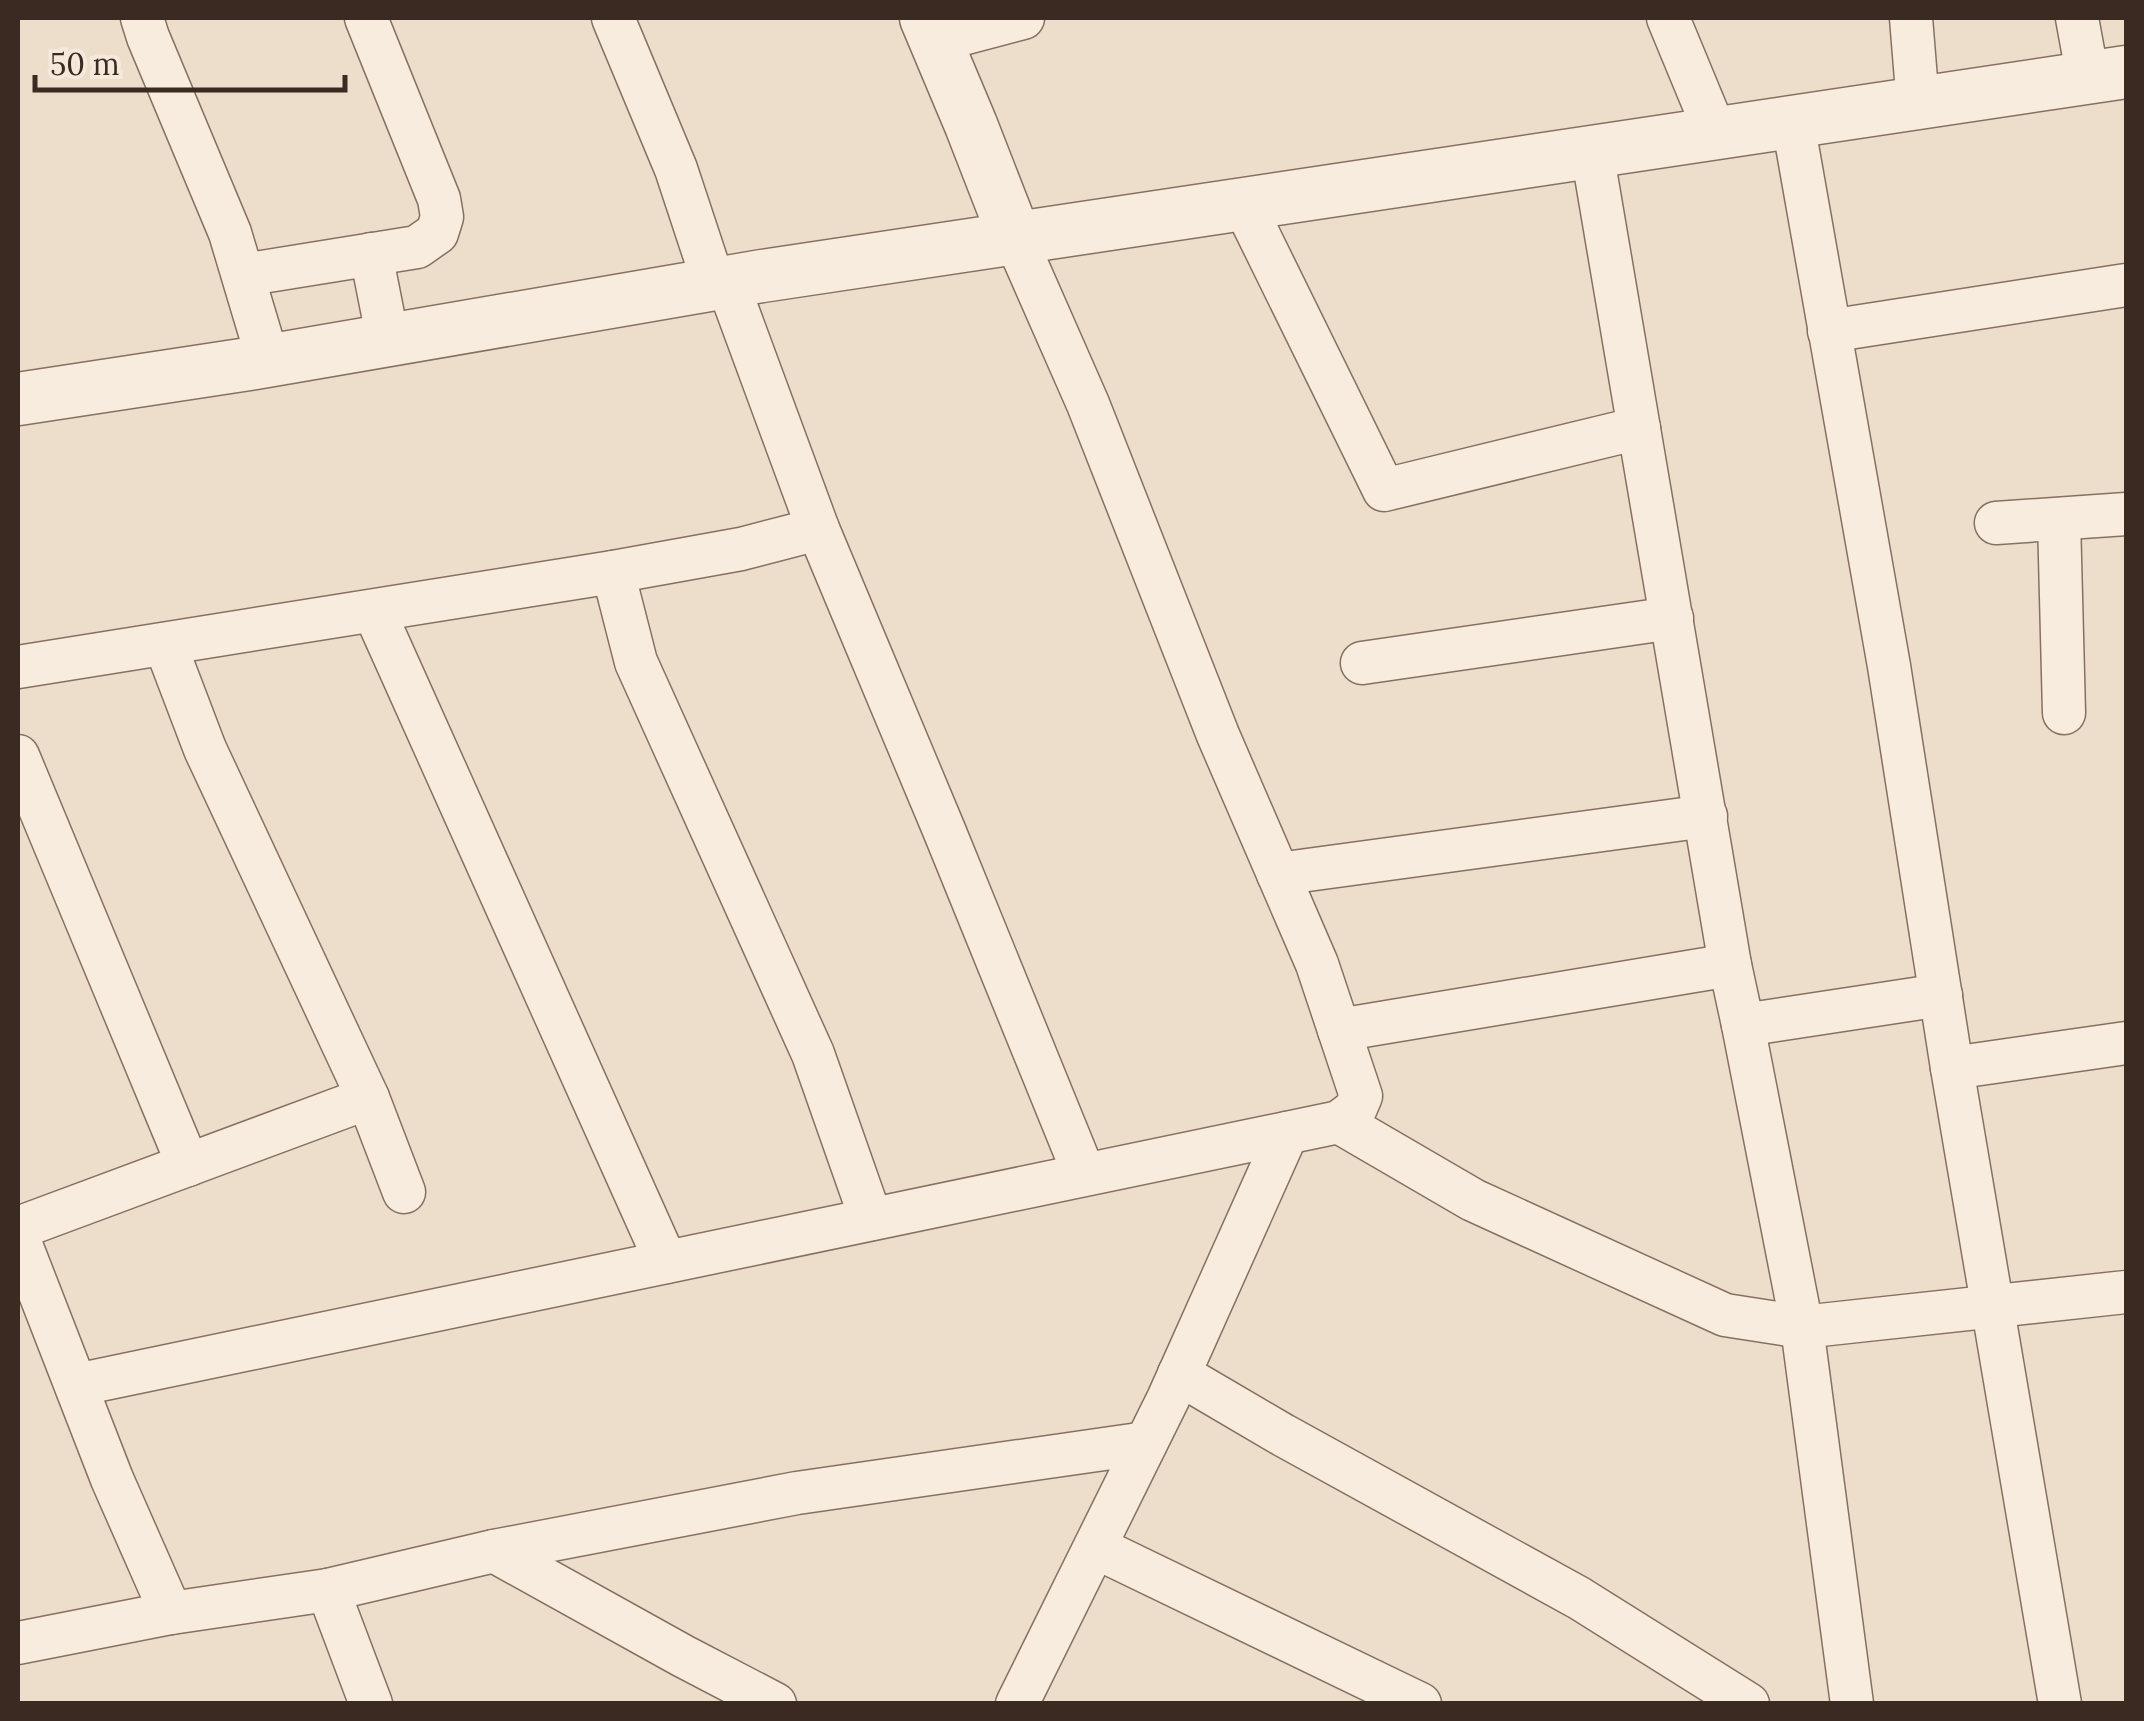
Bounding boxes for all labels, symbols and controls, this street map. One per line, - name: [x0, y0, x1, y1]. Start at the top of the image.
- scale bar: [35, 30, 345, 92]
- text: 50 m: [50, 45, 120, 83]

